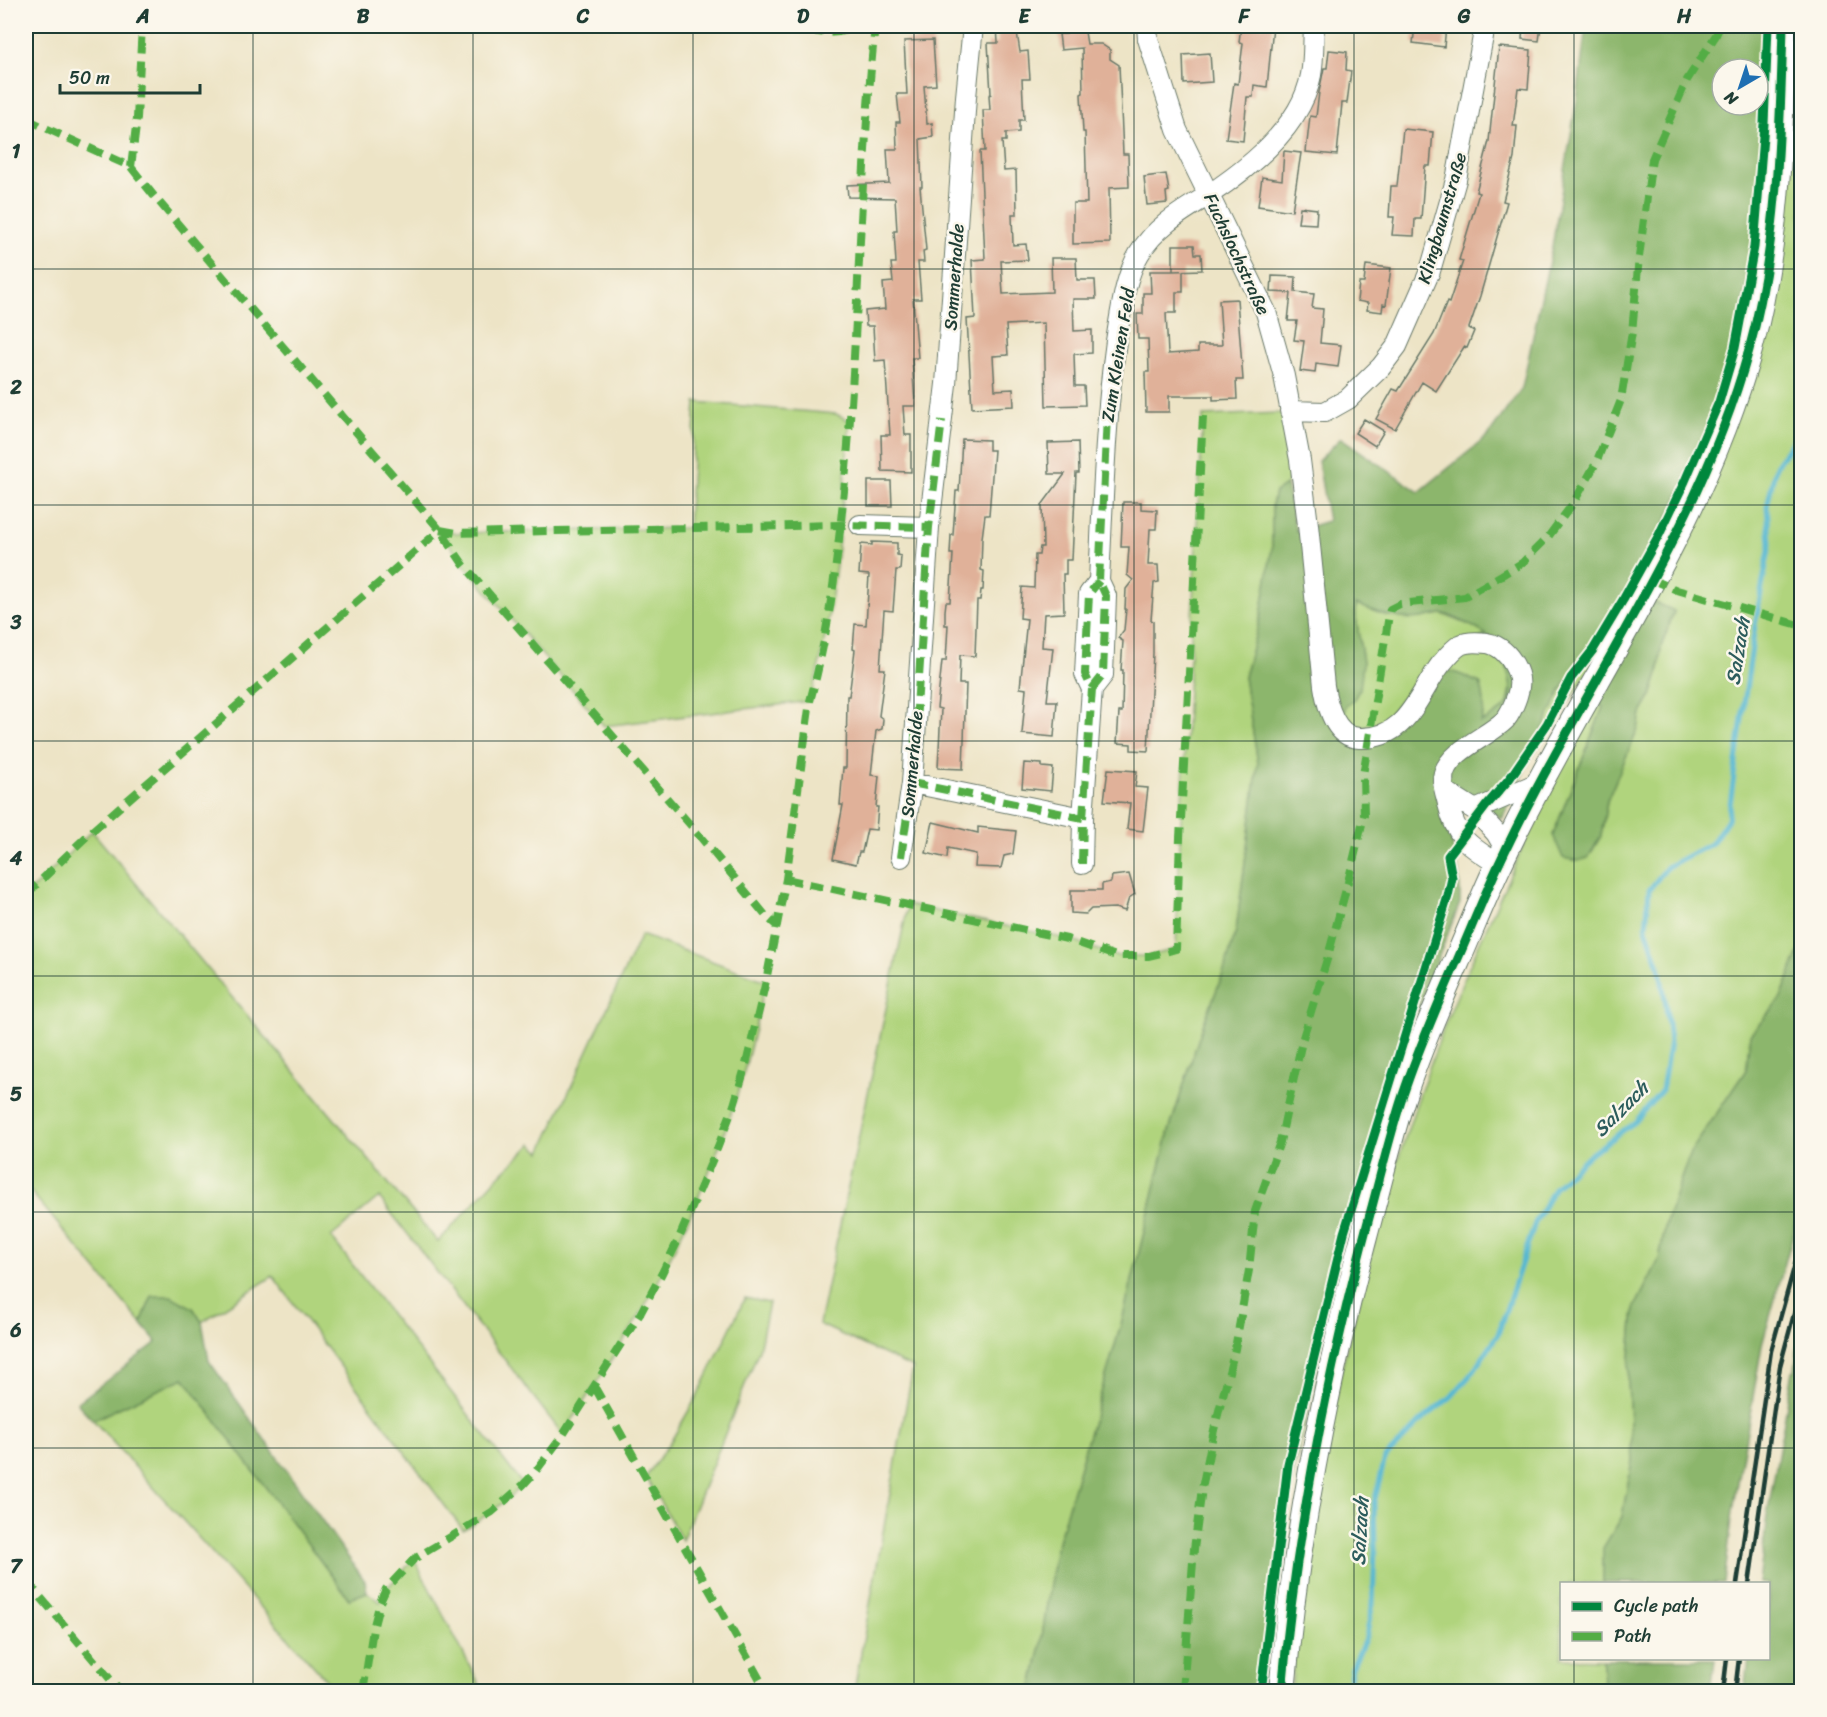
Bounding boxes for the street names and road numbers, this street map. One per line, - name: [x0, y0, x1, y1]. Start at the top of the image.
- street label: Klingbaumstraße: [1408, 148, 1476, 288]
- street label: Fuchslochstraße: [1195, 187, 1279, 321]
- street label: Sommerhalde: [934, 222, 974, 332]
- street label: Zum Kleinen Feld: [1092, 284, 1145, 424]
- street label: Sommerhalde: [891, 709, 933, 819]

